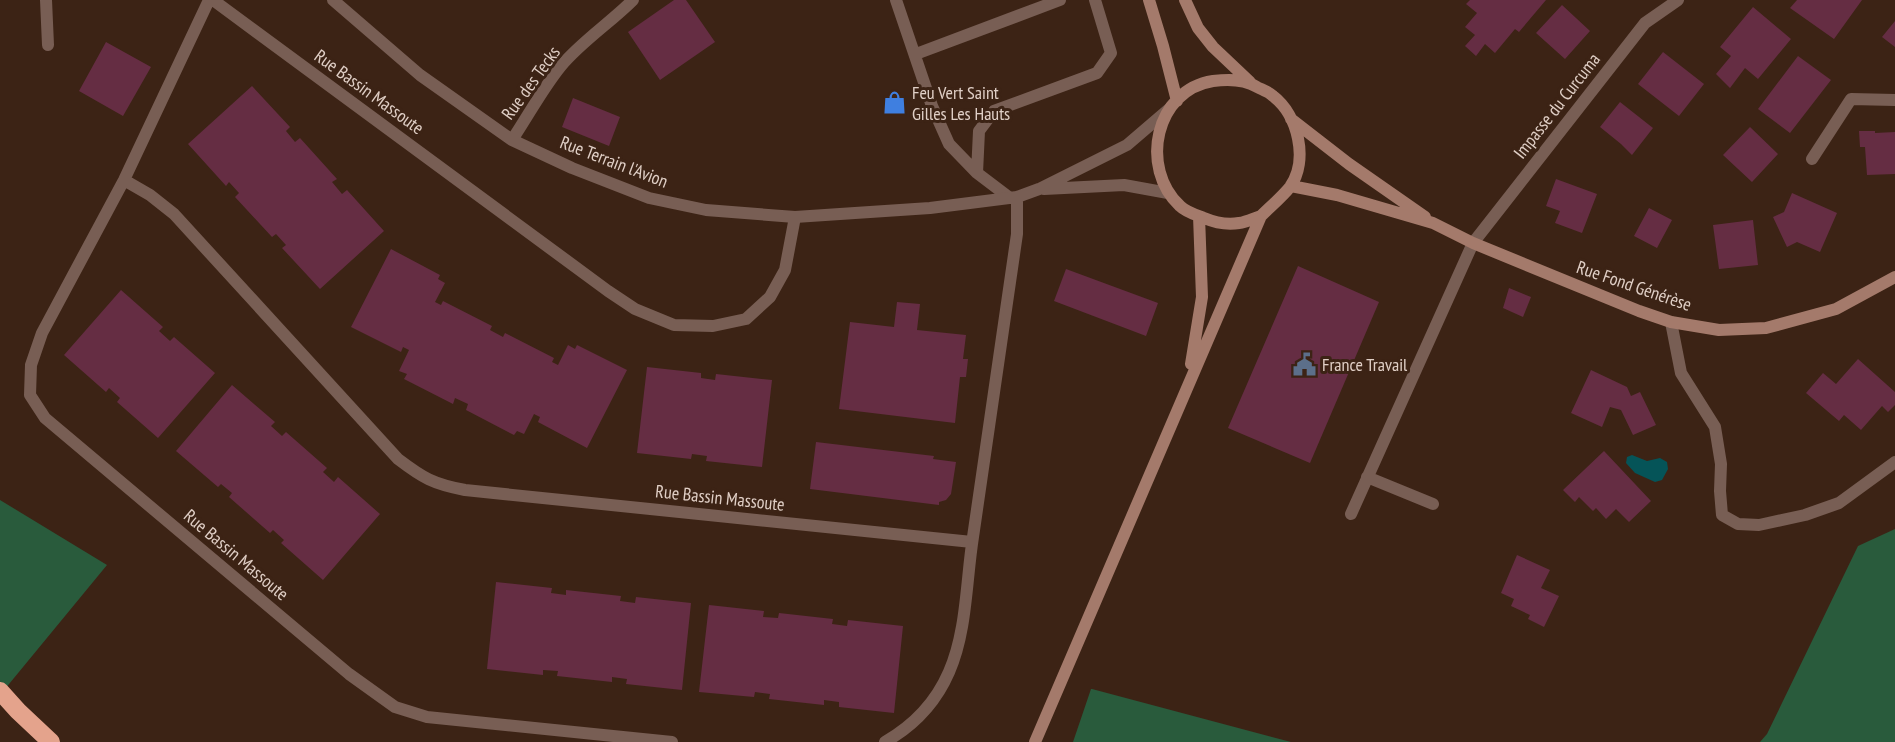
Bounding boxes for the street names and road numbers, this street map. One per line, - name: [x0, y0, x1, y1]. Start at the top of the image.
- street label: Rue des Tecks: [496, 41, 565, 124]
- street label: Rue Bassin Massoute: [310, 44, 429, 139]
- street label: Impasse du Curcuma: [1508, 48, 1605, 163]
- street label: Rue Terrain l'Avion: [557, 130, 671, 193]
- street label: Rue Fond Générèse: [1574, 255, 1695, 316]
- street label: Rue Bassin Massoute: [654, 479, 786, 516]
- street label: Rue Bassin Massoute: [179, 504, 293, 605]

